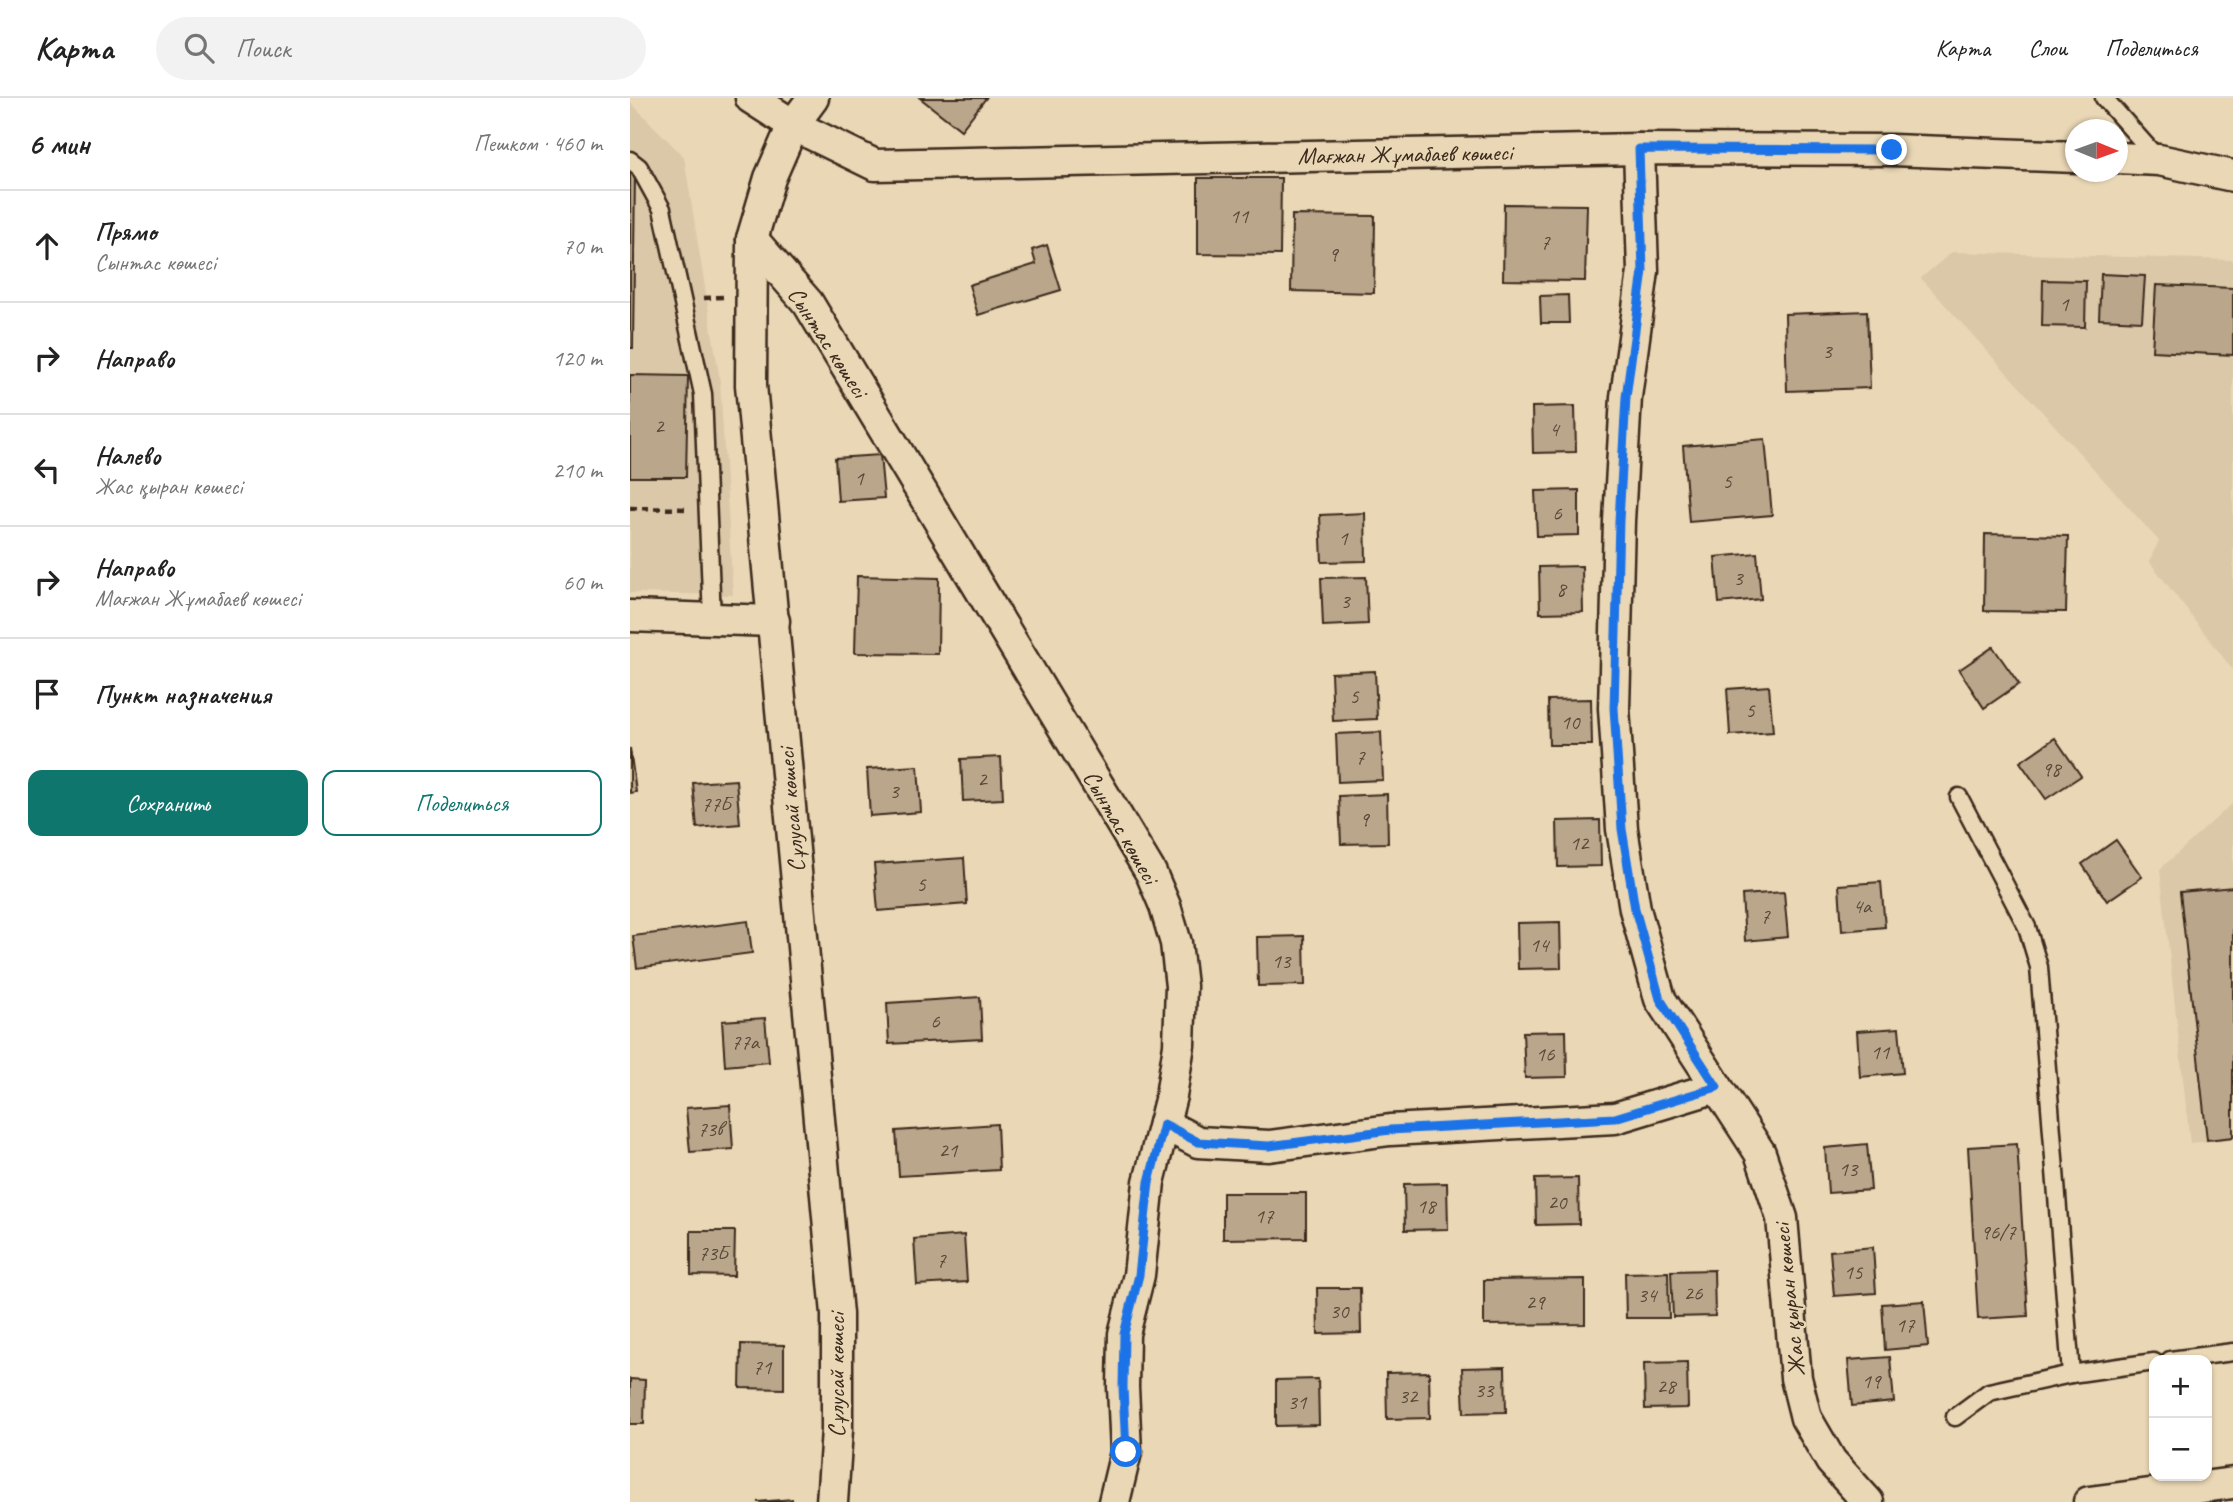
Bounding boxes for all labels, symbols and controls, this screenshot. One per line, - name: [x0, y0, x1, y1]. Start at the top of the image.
- search box: [156, 17, 646, 80]
- text: Карта: [35, 27, 114, 69]
- icon: search: [180, 29, 218, 67]
- text: Поиск: [236, 32, 290, 65]
- text: Карта: [1936, 33, 1990, 63]
- text: Слои: [2028, 33, 2067, 63]
- text: Поделиться: [2105, 33, 2198, 63]
- north arrow: [2065, 119, 2128, 182]
- text: 6 мин: [28, 125, 90, 163]
- text: Пешком · 460 m: [474, 129, 602, 158]
- route end: [1876, 134, 1907, 165]
- street label: Мағжан Жұмабаев көшесі: [1297, 137, 1515, 171]
- house number: 11: [1230, 203, 1250, 229]
- text: Прямо: [95, 215, 157, 248]
- icon: ahead: [28, 227, 66, 265]
- house number: 7: [1540, 229, 1551, 255]
- text: 70 m: [563, 232, 602, 261]
- house number: 9: [1328, 241, 1339, 267]
- text: Сынтас көшесі: [95, 248, 216, 277]
- street label: Сынтас көшесі: [781, 281, 876, 405]
- house number: 1: [2059, 291, 2070, 317]
- house number: 3: [1822, 338, 1833, 364]
- icon: right: [28, 339, 66, 377]
- text: Направо: [95, 342, 174, 375]
- text: 120 m: [553, 344, 602, 373]
- house number: 2: [654, 413, 665, 439]
- house number: 4: [1549, 416, 1561, 442]
- text: Налево: [95, 439, 161, 472]
- icon: left: [28, 451, 66, 489]
- text: 210 m: [553, 456, 602, 485]
- house number: 1: [854, 465, 865, 491]
- house number: 5: [1722, 468, 1733, 494]
- text: Жас қыран көшесі: [95, 472, 243, 501]
- house number: 6: [1552, 500, 1562, 526]
- house number: 1: [1338, 525, 1349, 551]
- text: Направо: [95, 551, 174, 584]
- icon: right: [28, 563, 66, 601]
- house number: 3: [1733, 565, 1744, 591]
- text: 60 m: [563, 568, 602, 597]
- house number: 8: [1556, 576, 1568, 602]
- text: Мағжан Жұмабаев көшесі: [95, 584, 301, 613]
- house number: 3: [1340, 588, 1351, 614]
- icon: arrive: [28, 675, 66, 713]
- text: Пункт назначения: [95, 678, 271, 711]
- house number: 5: [1349, 683, 1360, 709]
- house number: 5: [1745, 697, 1756, 723]
- house number: 10: [1561, 709, 1581, 735]
- street label: Сұлусай көшесі: [770, 744, 811, 874]
- house number: 7: [1355, 744, 1366, 770]
- house number: 98: [2042, 756, 2063, 782]
- street label: Сынтас көшесі: [1076, 765, 1167, 891]
- house number: 2: [977, 766, 988, 792]
- button: Сохранить: [28, 770, 308, 836]
- button: Поделиться: [322, 770, 602, 836]
- house number: 3: [889, 778, 900, 804]
- house number: 77Б: [701, 791, 734, 817]
- house number: 9: [1359, 806, 1370, 832]
- house number: 12: [1570, 830, 1590, 856]
- house number: 5: [916, 871, 927, 897]
- house number: 4а: [1853, 893, 1873, 919]
- house number: 7: [1760, 903, 1771, 929]
- house number: 14: [1530, 932, 1551, 958]
- house number: 13: [1272, 948, 1292, 974]
- house number: 6: [930, 1008, 940, 1034]
- house number: 77а: [731, 1029, 761, 1055]
- house number: 11: [1871, 1039, 1891, 1065]
- house number: 16: [1536, 1041, 1555, 1067]
- house number: 73в: [697, 1116, 727, 1142]
- house number: 21: [939, 1137, 959, 1163]
- house number: 13: [1839, 1156, 1859, 1182]
- house number: 20: [1548, 1189, 1568, 1215]
- house number: 18: [1417, 1193, 1438, 1219]
- house number: 17: [1255, 1203, 1275, 1229]
- street label: Жас қыран көшесі: [1766, 1219, 1812, 1378]
- house number: 96/7: [1980, 1219, 2017, 1245]
- house number: 73Б: [698, 1240, 731, 1266]
- house number: 7: [936, 1247, 947, 1273]
- house number: 15: [1844, 1259, 1864, 1285]
- house number: 26: [1684, 1280, 1703, 1306]
- house number: 34: [1638, 1282, 1659, 1308]
- house number: 29: [1526, 1289, 1546, 1315]
- house number: 30: [1330, 1298, 1350, 1324]
- street label: Сұлусай көшесі: [821, 1310, 851, 1438]
- house number: 17: [1896, 1312, 1916, 1338]
- house number: 71: [753, 1354, 773, 1380]
- map controls: [2149, 1355, 2212, 1481]
- button: +: [2149, 1355, 2212, 1418]
- house number: 19: [1862, 1368, 1882, 1394]
- house number: 28: [1657, 1373, 1678, 1399]
- house number: 33: [1475, 1377, 1495, 1403]
- house number: 32: [1399, 1383, 1419, 1409]
- house number: 31: [1288, 1389, 1308, 1415]
- button: −: [2149, 1418, 2212, 1481]
- route start: [1110, 1436, 1141, 1467]

